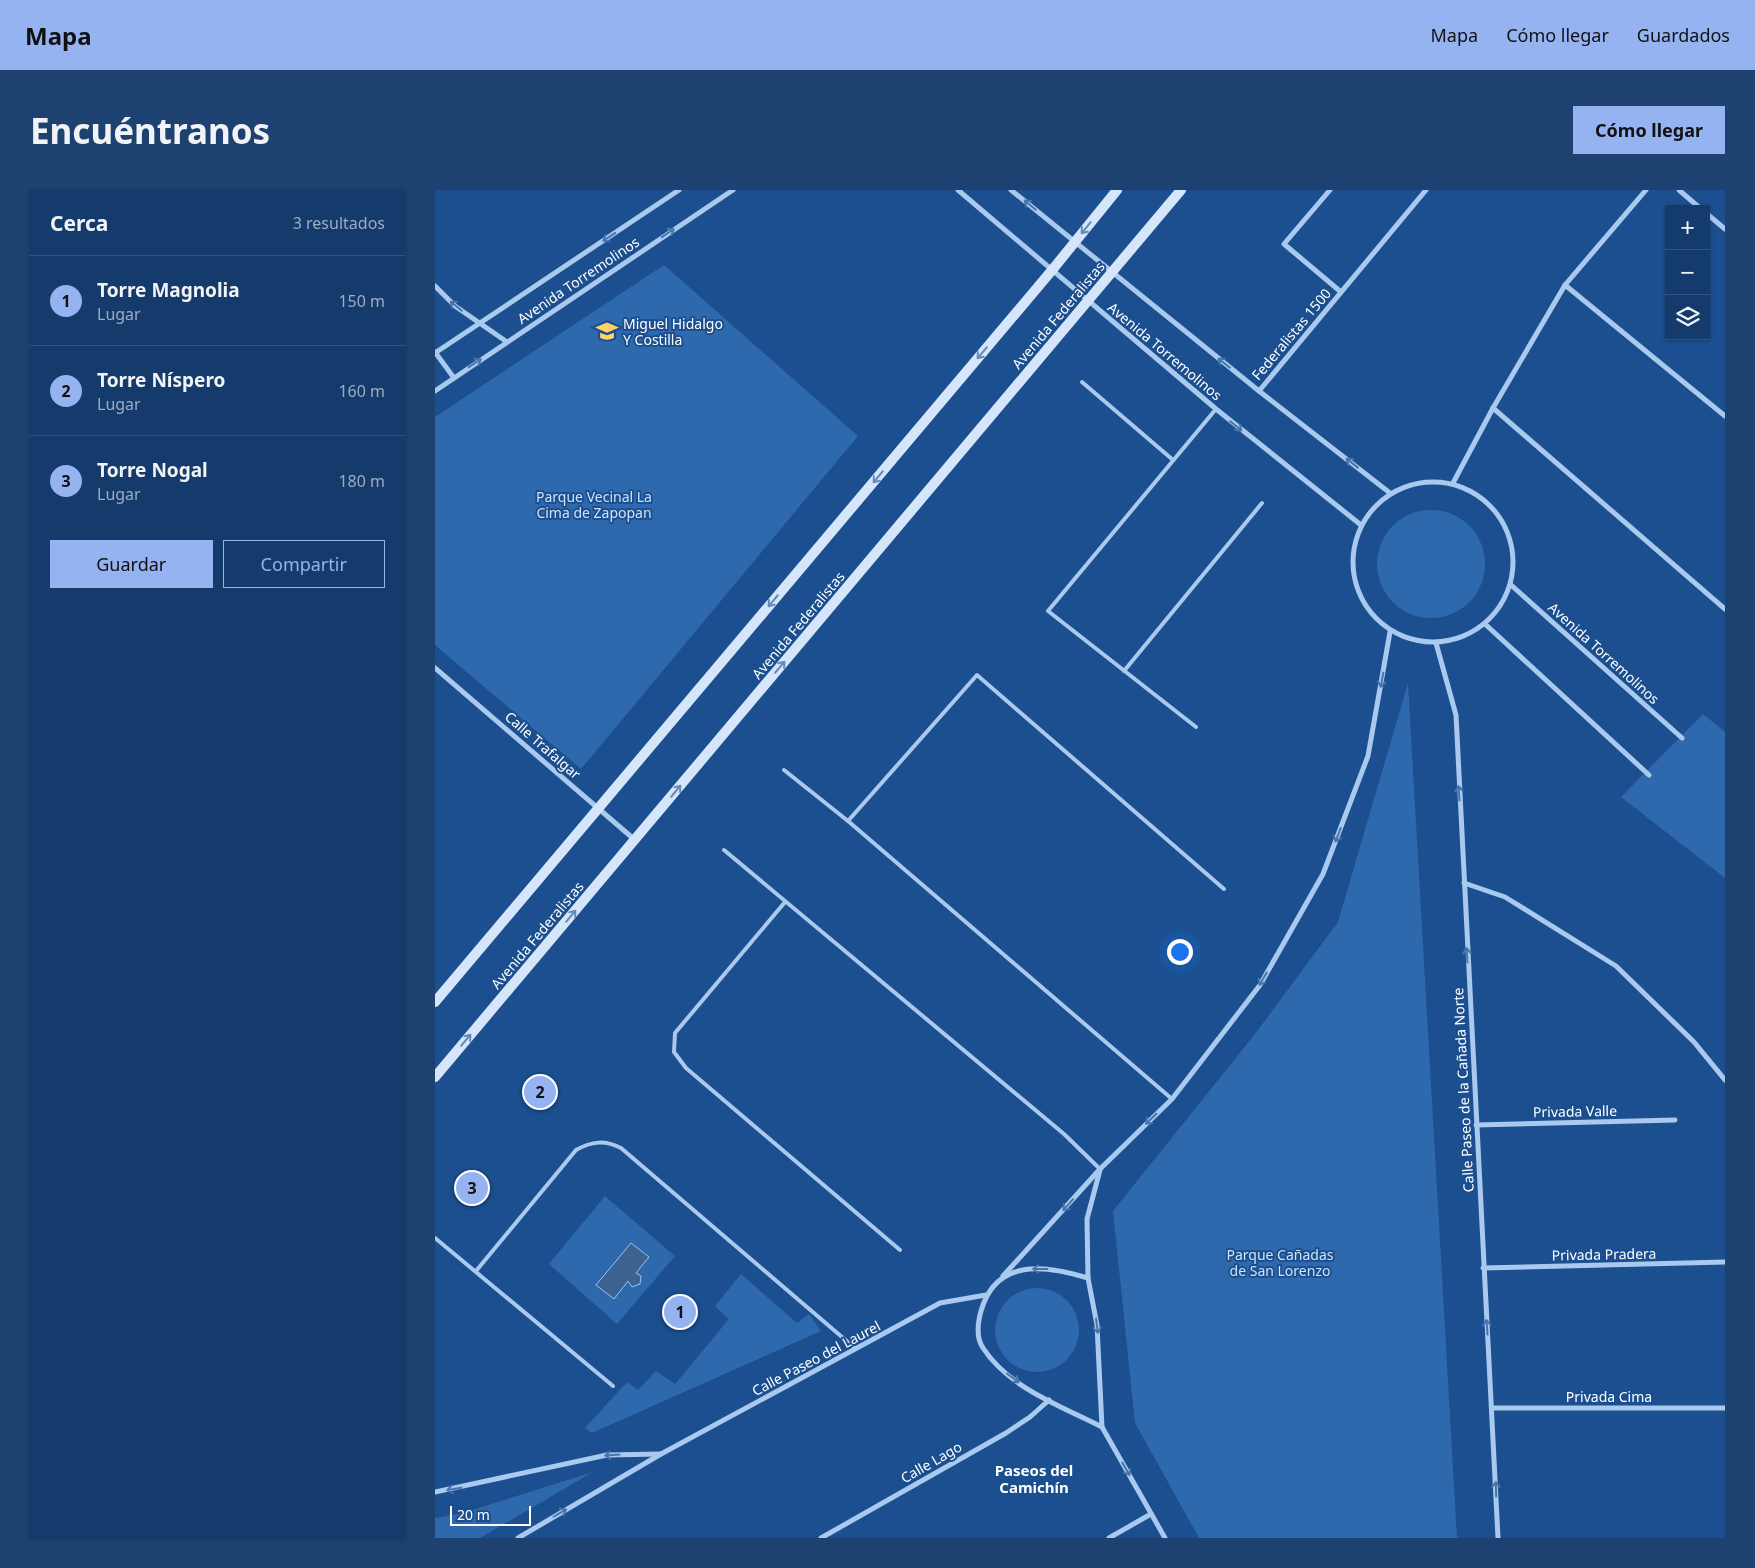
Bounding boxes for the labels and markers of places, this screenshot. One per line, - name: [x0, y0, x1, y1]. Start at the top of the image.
- place label: Miguel Hidalgo Y Costilla: [623, 314, 723, 349]
- school or university icon: Miguel Hidalgo Y Costilla: [594, 318, 620, 344]
- pin: 2: [524, 1073, 556, 1111]
- pin: 3: [456, 1169, 488, 1207]
- pin: 1: [664, 1293, 696, 1331]

